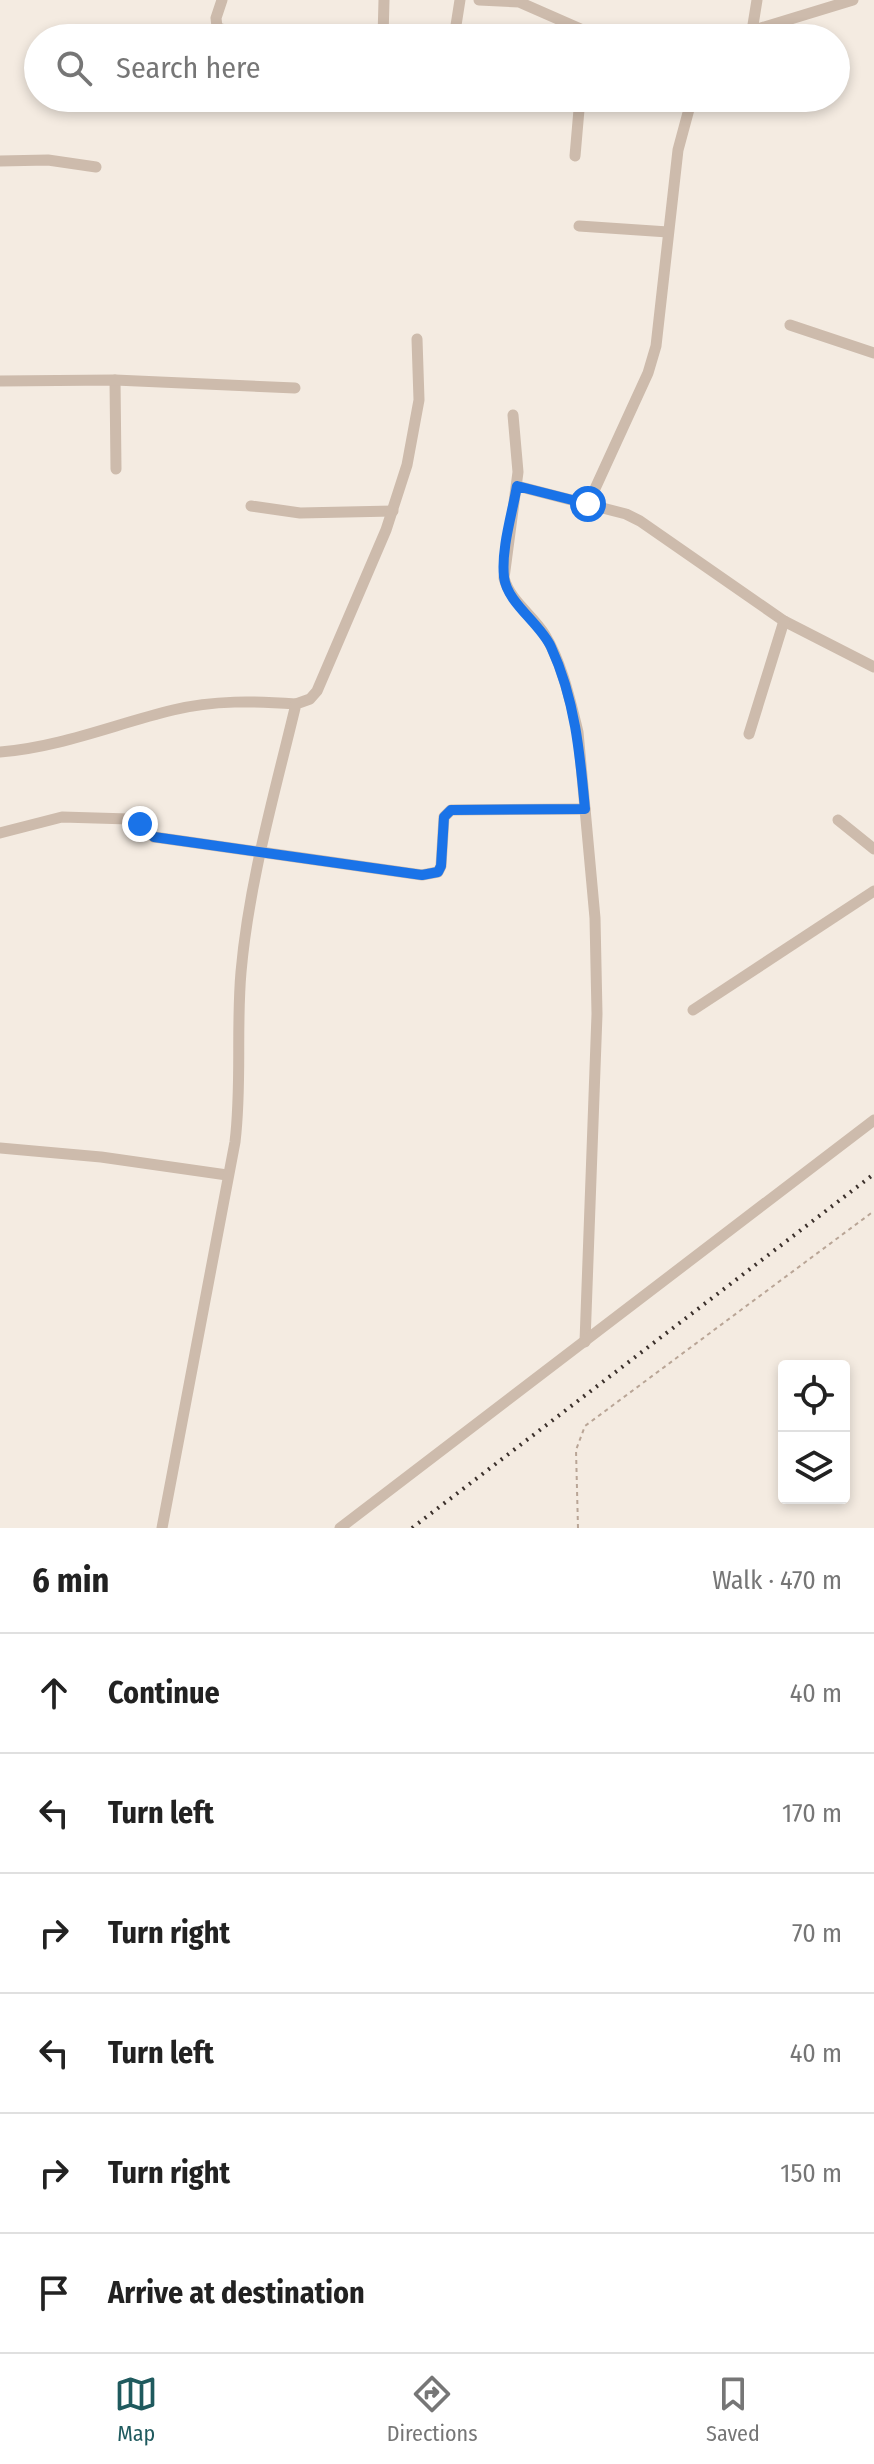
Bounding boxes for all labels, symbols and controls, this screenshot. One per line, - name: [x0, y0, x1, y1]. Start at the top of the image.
- search box: [24, 24, 850, 112]
- icon: search: [52, 46, 96, 90]
- text: Search here: [116, 50, 261, 86]
- route start: [570, 486, 606, 522]
- route end: [122, 806, 158, 842]
- map controls: [778, 1360, 850, 1504]
- button: locate: [778, 1360, 850, 1432]
- button: layers: [778, 1432, 850, 1504]
- text: 6 min: [32, 1560, 109, 1601]
- text: Walk · 470 m: [712, 1565, 842, 1596]
- icon: ahead: [32, 1671, 76, 1715]
- text: Continue: [108, 1675, 220, 1711]
- text: 40 m: [790, 1678, 842, 1709]
- icon: left: [32, 1791, 76, 1835]
- text: Turn left: [108, 1795, 214, 1831]
- text: 170 m: [782, 1798, 842, 1829]
- icon: right: [32, 1911, 76, 1955]
- text: Turn right: [108, 1915, 230, 1951]
- text: 70 m: [792, 1918, 842, 1949]
- icon: left: [32, 2031, 76, 2075]
- text: Turn left: [108, 2035, 214, 2071]
- text: 40 m: [790, 2038, 842, 2069]
- icon: right: [32, 2151, 76, 2195]
- text: Turn right: [108, 2155, 230, 2191]
- text: 150 m: [780, 2158, 842, 2189]
- icon: arrive: [32, 2271, 76, 2315]
- text: Arrive at destination: [108, 2275, 365, 2311]
- tab: Map: [114, 2372, 158, 2447]
- tab: Directions: [387, 2372, 478, 2447]
- tab: Saved: [706, 2372, 760, 2447]

